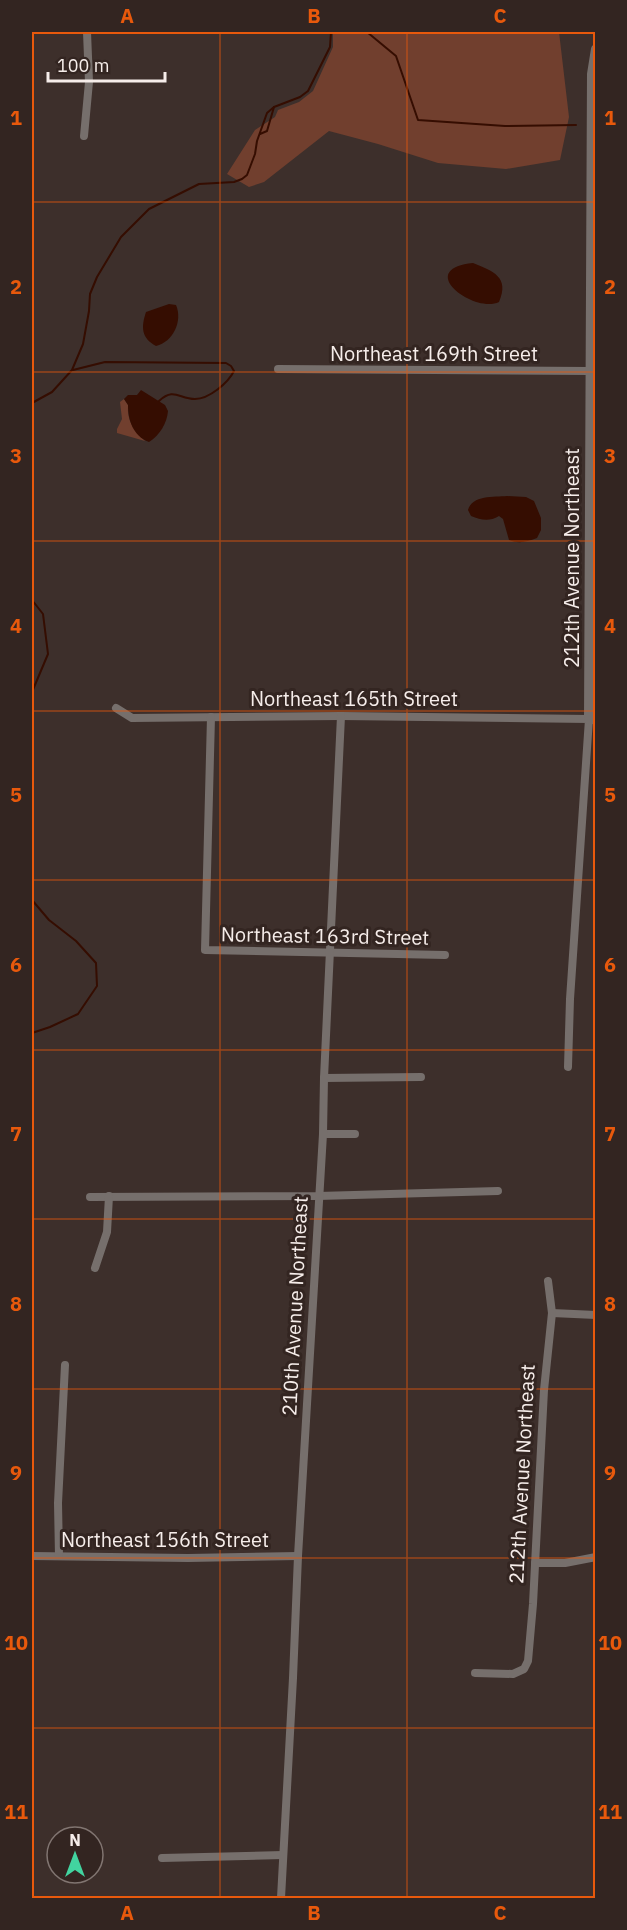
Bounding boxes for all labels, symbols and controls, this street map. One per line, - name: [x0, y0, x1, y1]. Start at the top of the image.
- text: A: [120, 2, 134, 29]
- text: B: [307, 2, 321, 29]
- text: C: [493, 2, 507, 29]
- scale bar: [48, 45, 165, 83]
- text: 100 m: [57, 54, 109, 77]
- text: 1: [10, 104, 22, 131]
- text: 1: [604, 104, 616, 131]
- text: 2: [10, 273, 22, 300]
- text: 2: [604, 273, 616, 300]
- street label: Northeast 169th Street: [330, 340, 538, 367]
- text: 3: [10, 442, 22, 469]
- text: 3: [604, 442, 616, 469]
- street label: 212th Avenue Northeast: [558, 448, 585, 668]
- text: 4: [10, 612, 22, 639]
- text: 4: [604, 612, 616, 639]
- street label: Northeast 165th Street: [250, 685, 458, 712]
- text: 5: [10, 781, 22, 808]
- text: 5: [604, 781, 616, 808]
- street label: Northeast 163rd Street: [221, 920, 430, 951]
- text: 6: [10, 951, 22, 978]
- text: 6: [604, 951, 616, 978]
- text: 7: [10, 1120, 22, 1147]
- text: 7: [604, 1120, 616, 1147]
- street label: 210th Avenue Northeast: [275, 1195, 314, 1417]
- text: 8: [10, 1290, 22, 1317]
- text: 8: [604, 1290, 616, 1317]
- street label: 212th Avenue Northeast: [502, 1363, 541, 1585]
- text: 9: [10, 1459, 22, 1486]
- text: 9: [604, 1459, 616, 1486]
- street label: Northeast 156th Street: [61, 1526, 269, 1553]
- text: 10: [4, 1629, 28, 1656]
- text: 10: [598, 1629, 622, 1656]
- text: 11: [4, 1798, 28, 1825]
- text: 11: [598, 1798, 622, 1825]
- north arrow: [45, 1825, 105, 1885]
- text: N: [69, 1830, 81, 1850]
- text: A: [120, 1899, 134, 1926]
- text: B: [307, 1899, 321, 1926]
- text: C: [493, 1899, 507, 1926]

